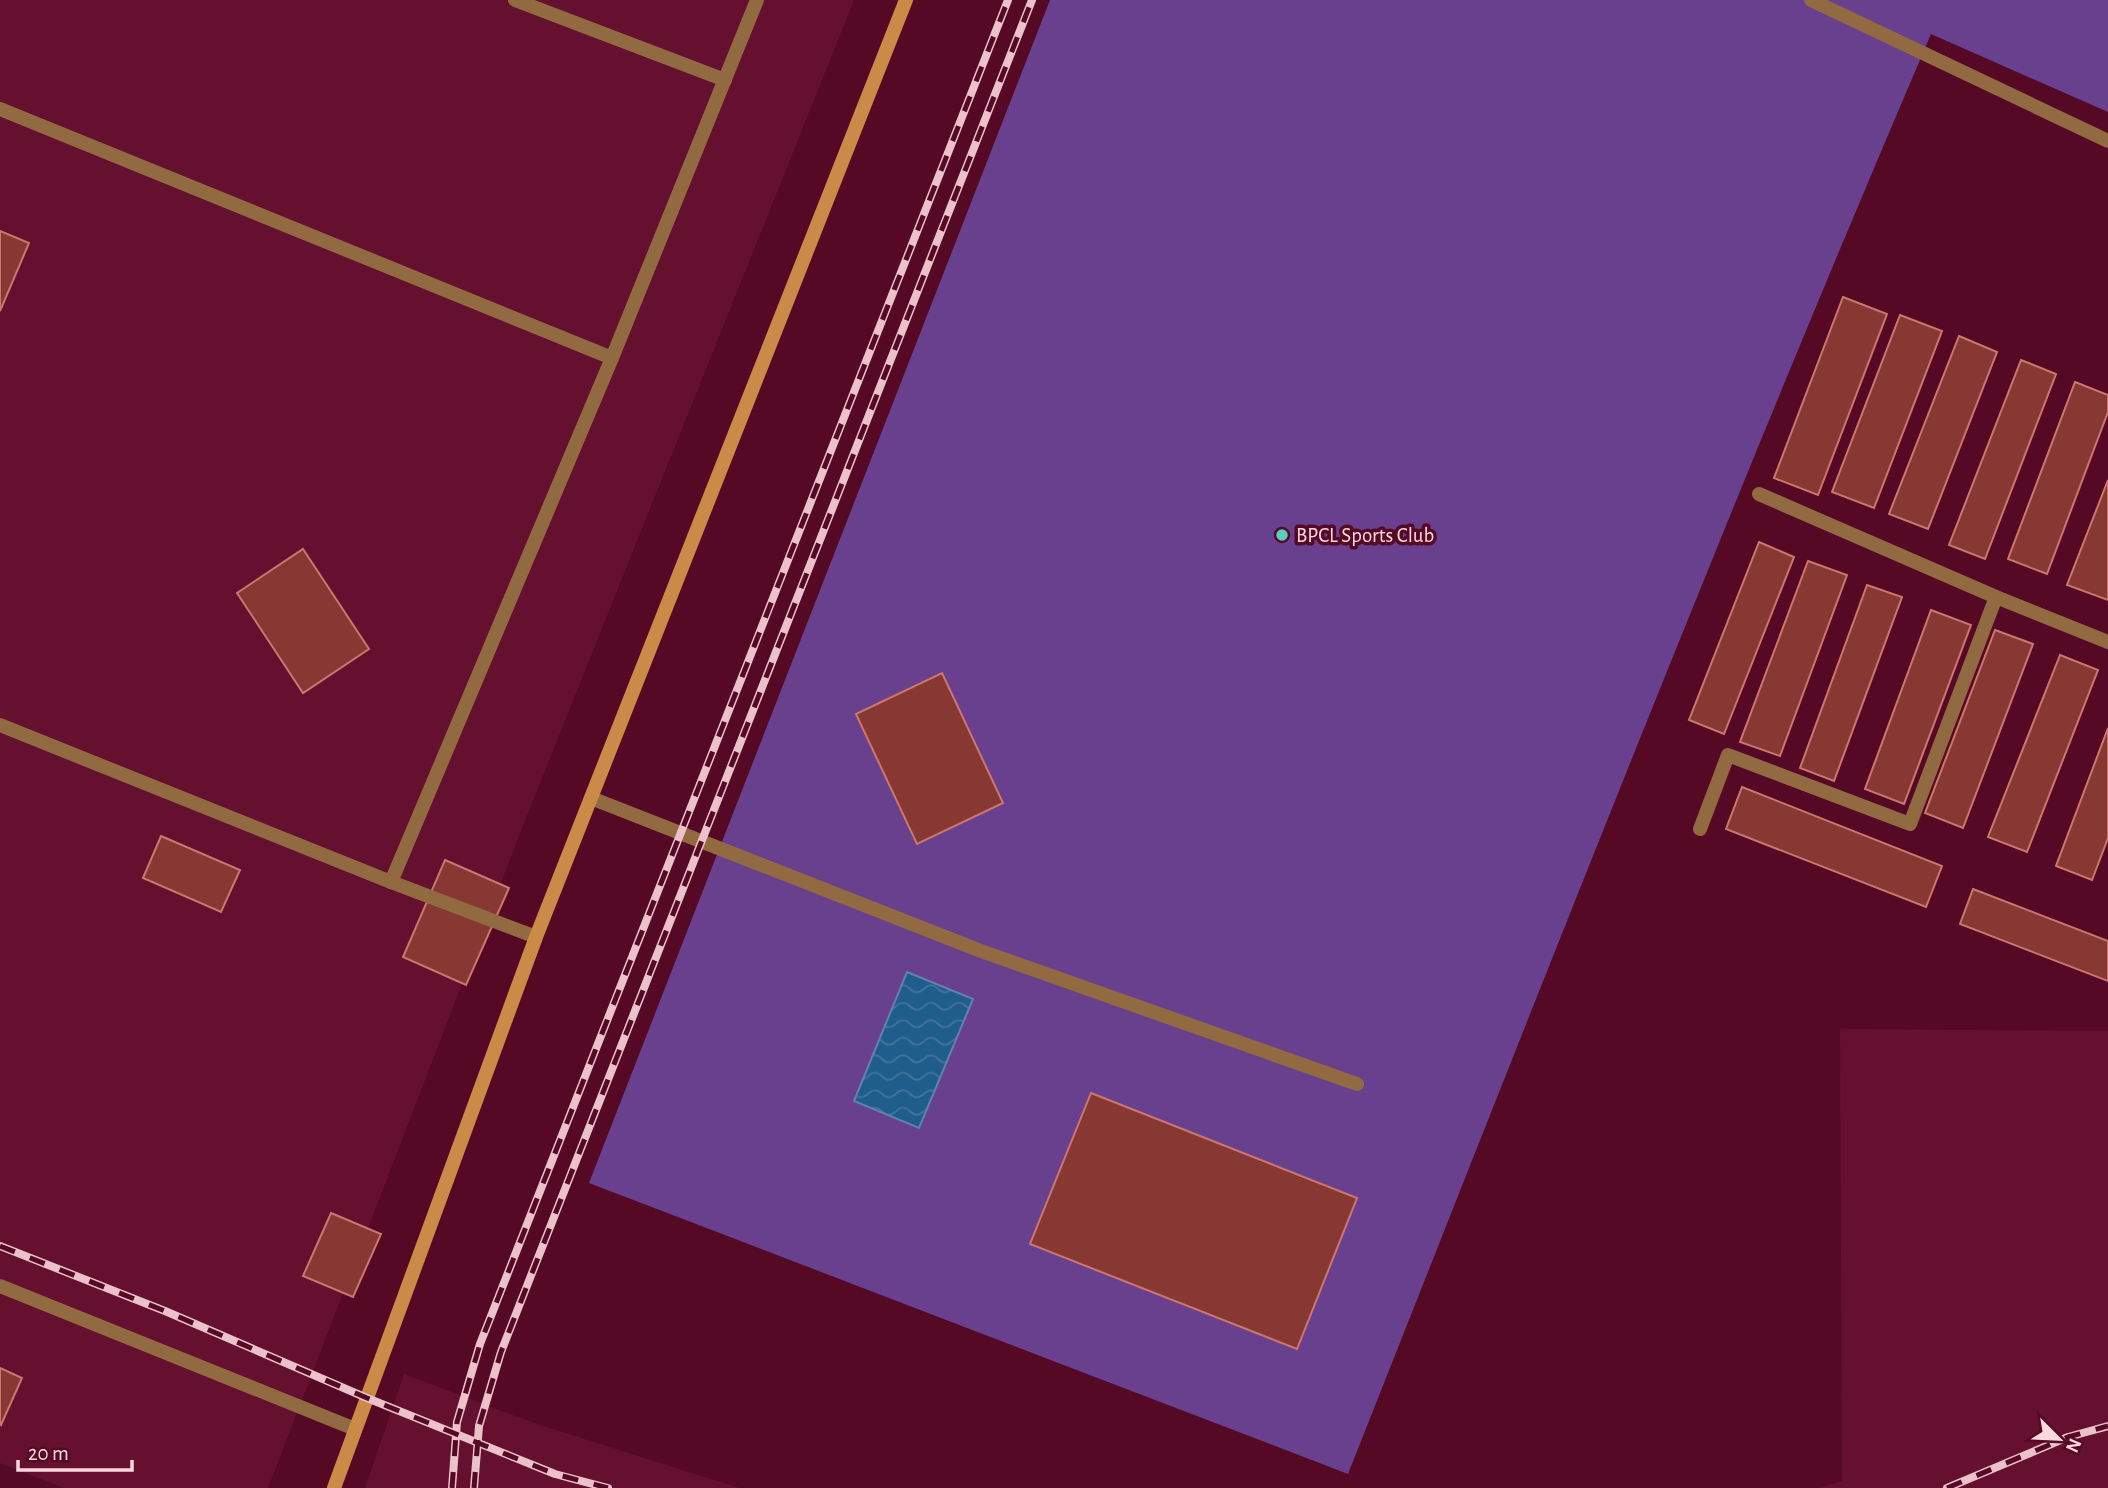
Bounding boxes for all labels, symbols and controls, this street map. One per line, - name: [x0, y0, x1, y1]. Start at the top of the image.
- place label: BPCL Sports Club: [1296, 525, 1434, 546]
- marker: BPCL Sports Club: [1274, 527, 1290, 543]
- north arrow: [2024, 1404, 2094, 1474]
- scale bar: [18, 1428, 131, 1472]
- text: N: [2062, 1435, 2085, 1455]
- text: 20 m: [28, 1443, 69, 1464]

